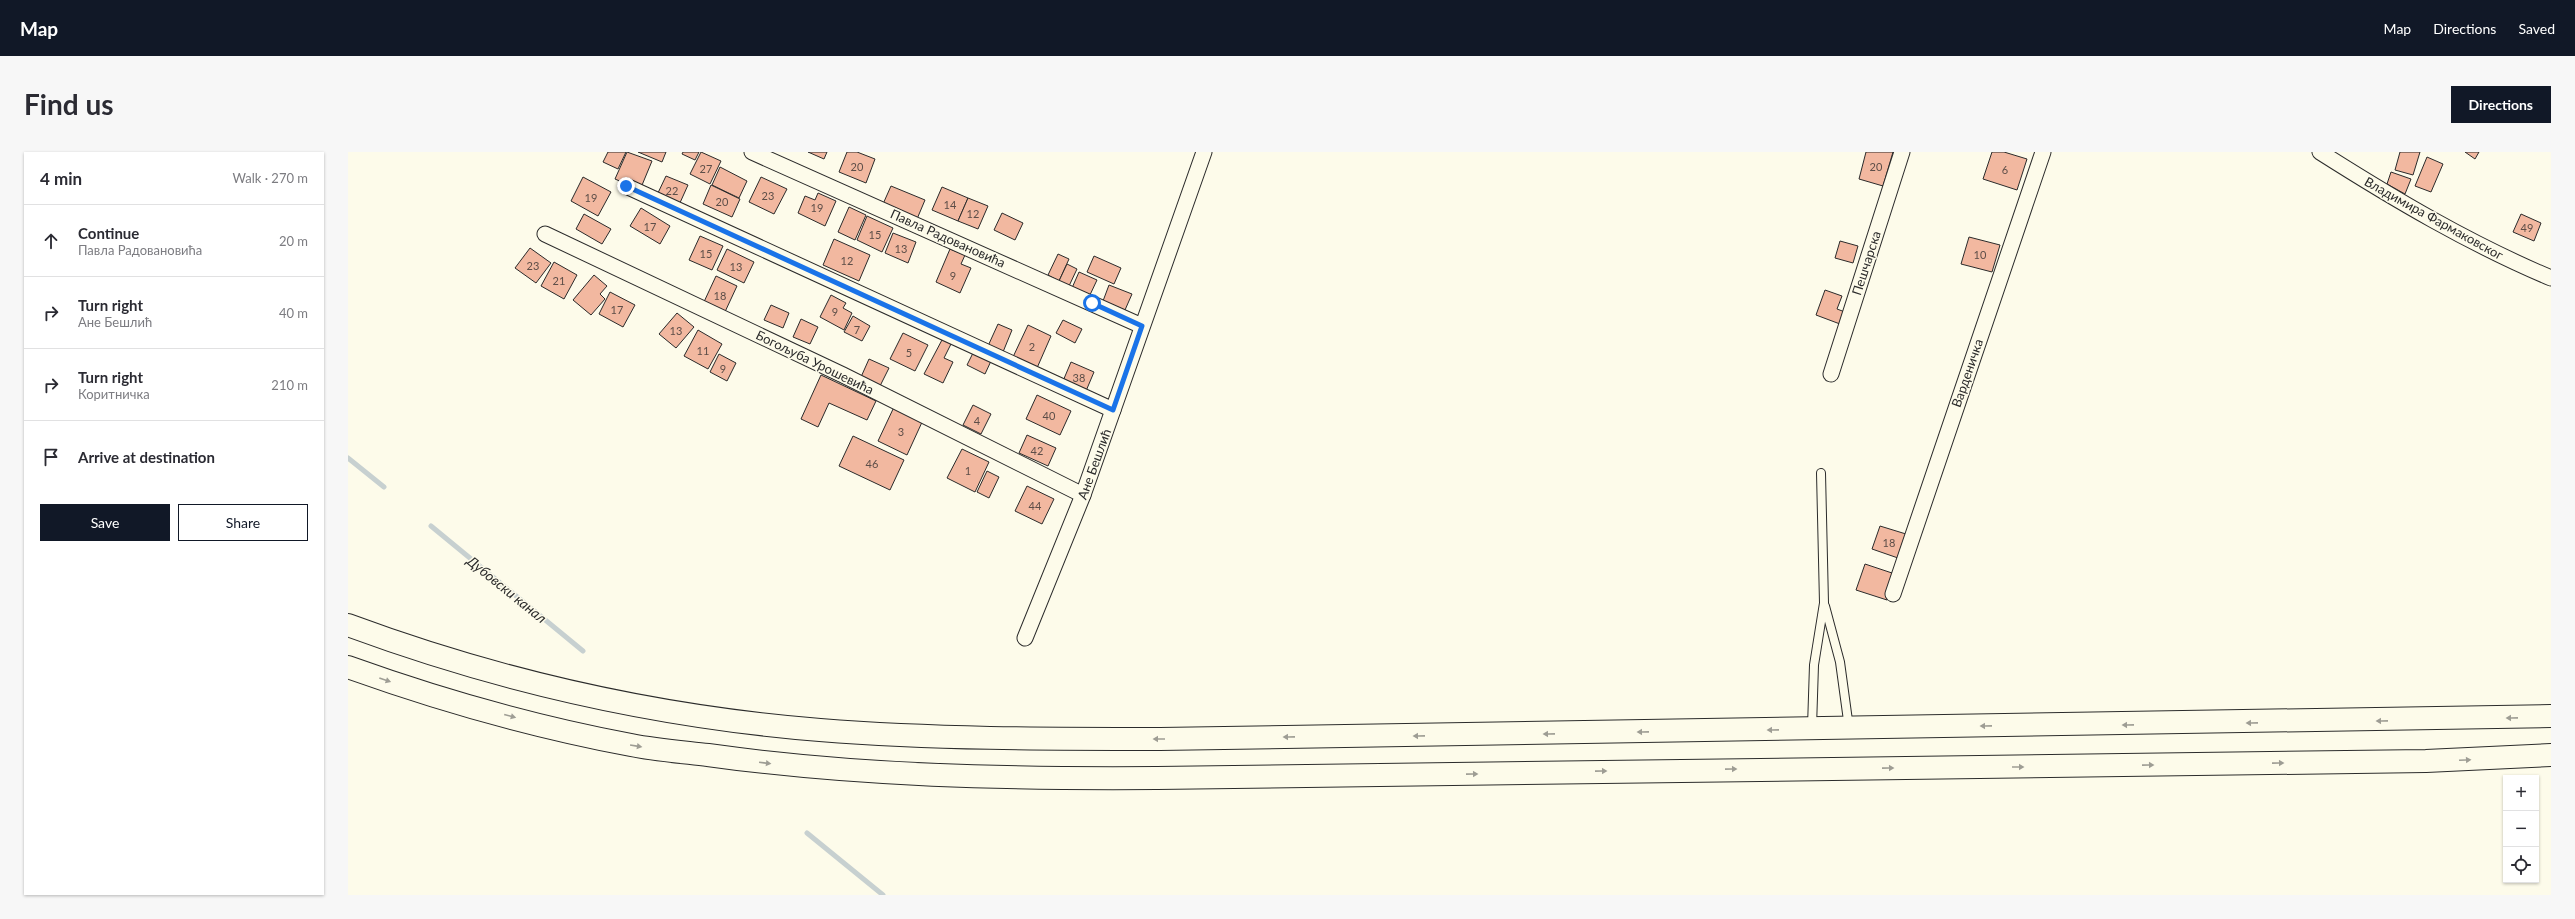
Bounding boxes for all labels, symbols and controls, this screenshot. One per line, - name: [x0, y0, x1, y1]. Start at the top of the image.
- text: Map: [20, 17, 58, 40]
- text: Map: [2384, 20, 2411, 37]
- text: Directions: [2433, 20, 2496, 37]
- text: Saved: [2518, 20, 2555, 37]
- button: Directions: [2451, 86, 2551, 123]
- text: Find us: [24, 87, 114, 121]
- house number: 20: [851, 160, 864, 173]
- house number: 20: [1870, 160, 1883, 173]
- house number: 27: [700, 162, 712, 175]
- house number: 6: [2002, 163, 2008, 176]
- text: 4 min: [40, 168, 82, 189]
- text: Walk · 270 m: [232, 170, 308, 186]
- street label: Владимира Фармаковског: [2362, 173, 2507, 263]
- route end: [617, 177, 635, 195]
- house number: 22: [666, 184, 678, 197]
- house number: 23: [762, 189, 774, 202]
- house number: 19: [585, 191, 597, 204]
- house number: 20: [716, 195, 729, 208]
- house number: 14: [944, 198, 957, 211]
- house number: 19: [811, 201, 823, 214]
- street label: Павла Радовановића: [888, 205, 1008, 271]
- house number: 12: [967, 207, 979, 220]
- house number: 17: [644, 220, 656, 233]
- house number: 49: [2521, 221, 2533, 234]
- text: Continue: [78, 224, 139, 242]
- house number: 15: [869, 228, 881, 241]
- street label: Пешчарска: [1848, 229, 1884, 297]
- icon: ahead: [40, 230, 62, 252]
- text: 20 m: [279, 233, 308, 249]
- text: Павла Радовановића: [78, 242, 202, 258]
- house number: 13: [895, 242, 907, 255]
- house number: 15: [700, 247, 712, 260]
- house number: 10: [1974, 248, 1987, 261]
- house number: 12: [841, 254, 853, 267]
- house number: 23: [527, 259, 539, 272]
- house number: 13: [730, 260, 742, 273]
- house number: 9: [950, 269, 956, 282]
- house number: 21: [553, 274, 565, 287]
- house number: 18: [714, 289, 726, 302]
- route start: [1083, 294, 1101, 312]
- text: Turn right: [78, 296, 143, 314]
- icon: right: [40, 302, 62, 324]
- house number: 17: [611, 303, 623, 316]
- text: 40 m: [279, 305, 308, 321]
- house number: 9: [832, 305, 838, 318]
- text: Ане Бешлић: [78, 314, 152, 330]
- house number: 7: [854, 323, 860, 336]
- house number: 13: [670, 324, 682, 337]
- street label: Богољуба Урошевића: [753, 327, 877, 397]
- street label: Варденичка: [1948, 337, 1986, 409]
- house number: 2: [1029, 340, 1035, 353]
- house number: 11: [697, 344, 709, 357]
- house number: 5: [906, 346, 912, 359]
- house number: 9: [720, 362, 726, 375]
- text: Turn right: [78, 368, 143, 386]
- house number: 38: [1073, 371, 1085, 384]
- icon: right: [40, 374, 62, 396]
- text: 210 m: [271, 377, 308, 393]
- text: Коритничка: [78, 386, 150, 402]
- house number: 40: [1043, 409, 1056, 422]
- house number: 4: [974, 414, 981, 427]
- house number: 3: [898, 425, 904, 438]
- street label: Ане Бешлић: [1074, 426, 1114, 502]
- house number: 42: [1031, 444, 1043, 457]
- icon: arrive: [40, 446, 62, 468]
- text: Arrive at destination: [78, 448, 215, 466]
- house number: 46: [866, 457, 878, 470]
- house number: 1: [965, 464, 971, 477]
- house number: 44: [1029, 499, 1042, 512]
- button: Save: [40, 504, 170, 541]
- button: Share: [178, 504, 308, 541]
- house number: 18: [1883, 536, 1895, 549]
- water label: Дубовски канал: [463, 551, 550, 626]
- one-way arrow: [379, 678, 391, 684]
- one-way arrow: [503, 714, 516, 720]
- one-way arrow: [2506, 715, 2518, 722]
- one-way arrow: [2376, 717, 2388, 724]
- one-way arrow: [2245, 720, 2258, 726]
- one-way arrow: [2121, 722, 2134, 728]
- one-way arrow: [1980, 723, 1992, 730]
- one-way arrow: [1766, 727, 1779, 733]
- one-way arrow: [1636, 729, 1649, 735]
- one-way arrow: [1543, 730, 1555, 737]
- one-way arrow: [1412, 733, 1425, 739]
- one-way arrow: [1283, 734, 1295, 741]
- one-way arrow: [1152, 736, 1165, 742]
- one-way arrow: [630, 743, 642, 749]
- one-way arrow: [2459, 756, 2471, 763]
- one-way arrow: [759, 760, 771, 766]
- one-way arrow: [2272, 760, 2284, 767]
- one-way arrow: [2142, 762, 2155, 768]
- one-way arrow: [2012, 764, 2025, 770]
- one-way arrow: [1882, 765, 1895, 771]
- one-way arrow: [1725, 766, 1738, 772]
- one-way arrow: [1595, 768, 1608, 774]
- one-way arrow: [1466, 771, 1479, 777]
- map controls: [2503, 775, 2539, 883]
- button: +: [2503, 775, 2539, 811]
- button: −: [2503, 811, 2539, 847]
- button: locate: [2503, 847, 2539, 883]

